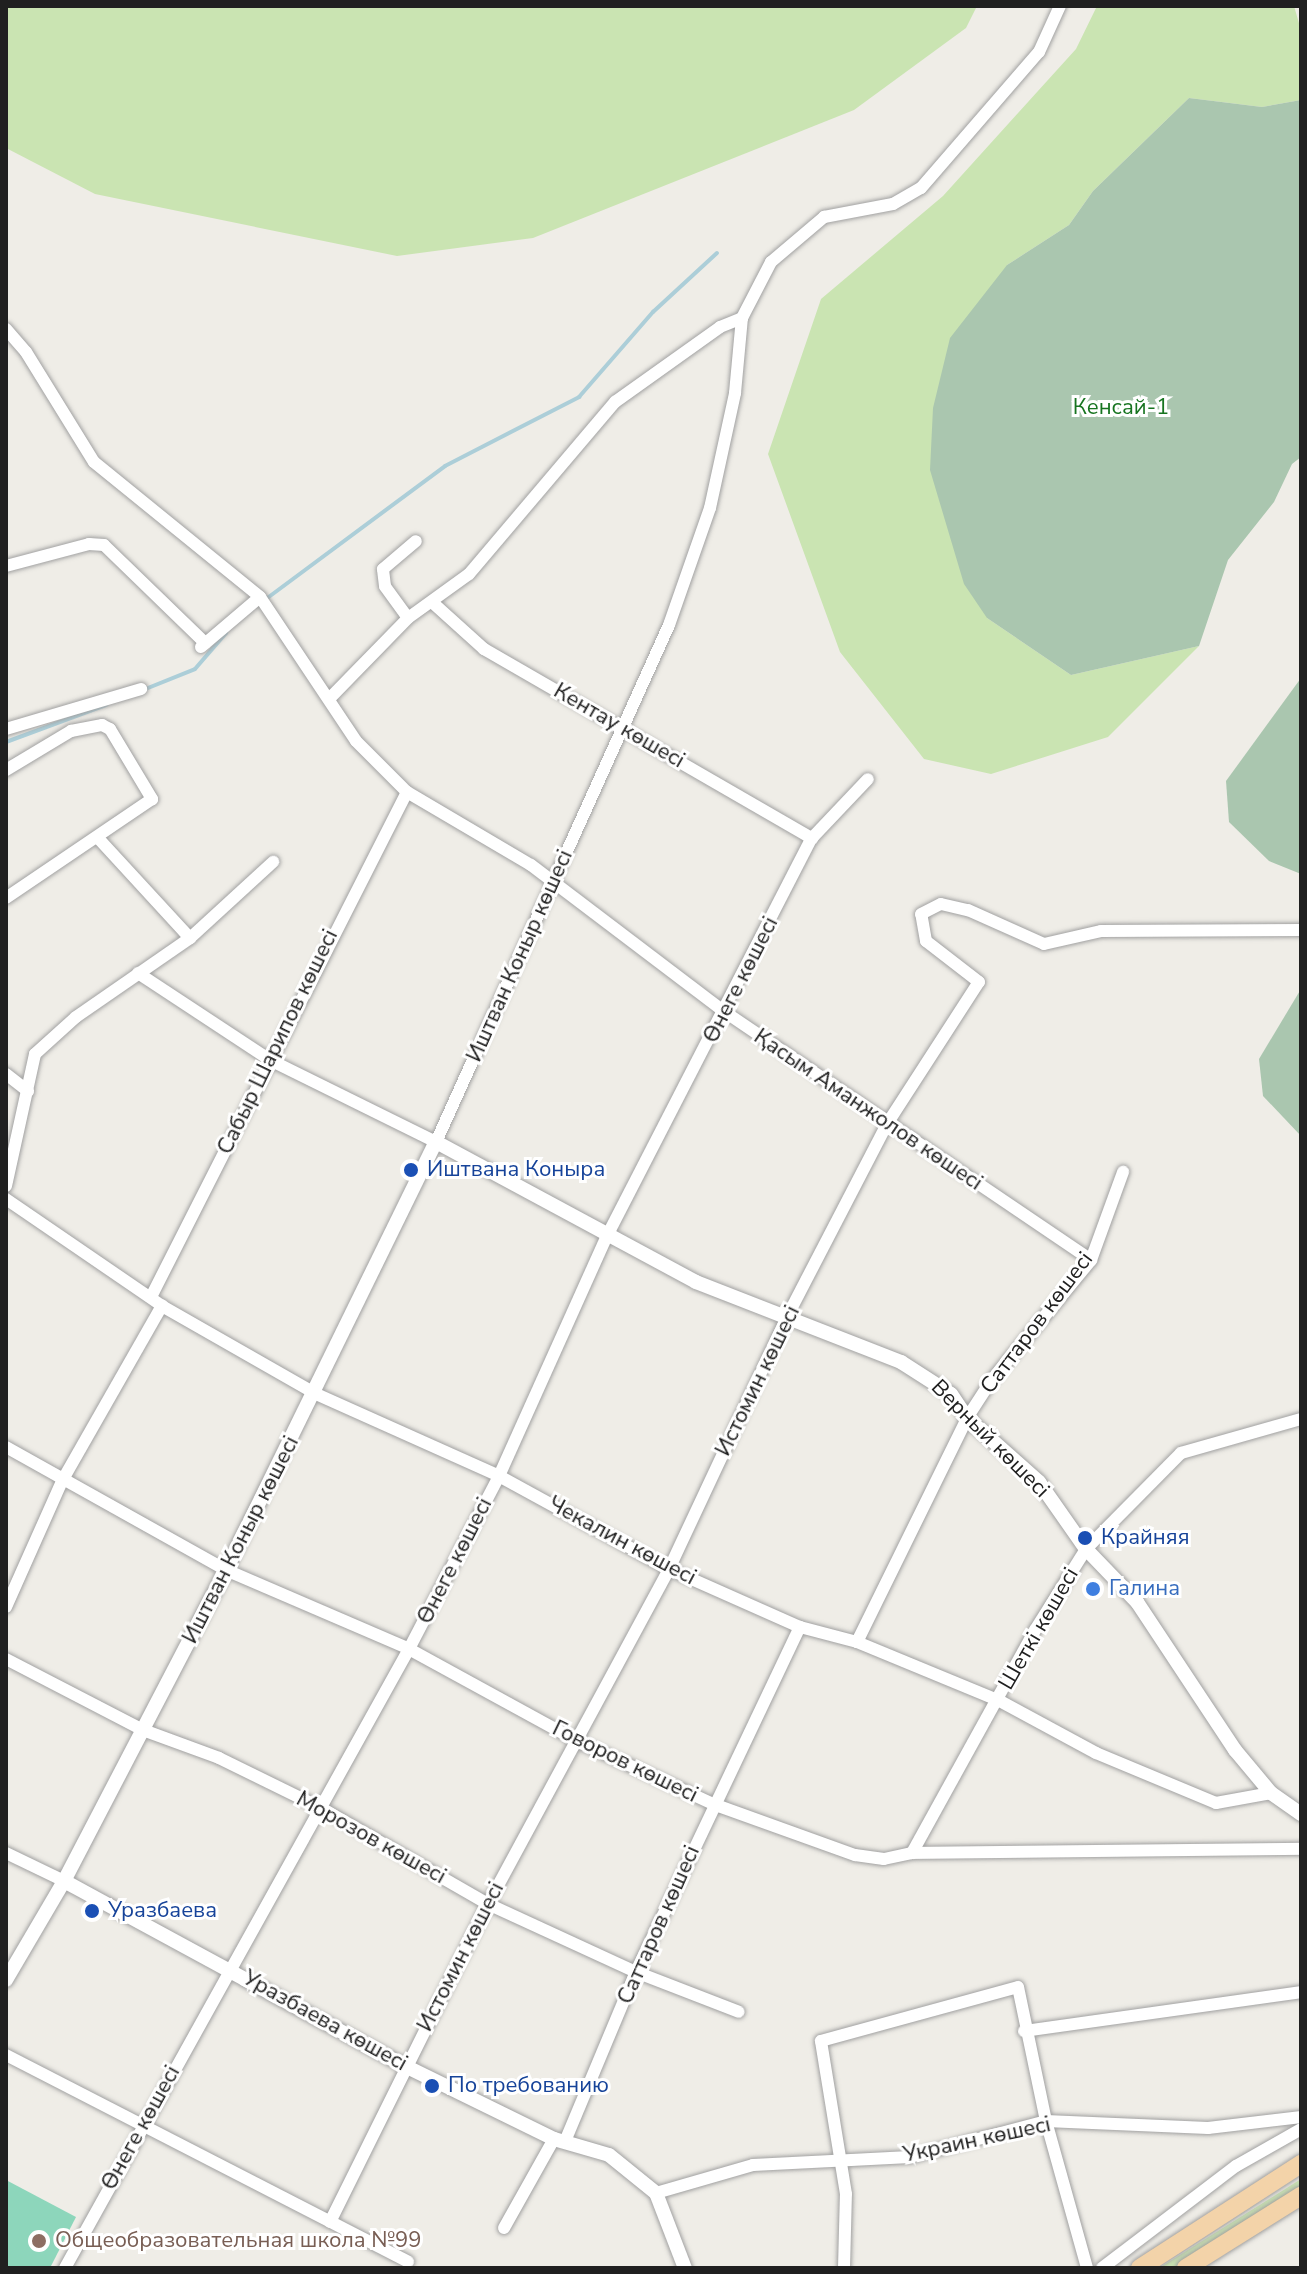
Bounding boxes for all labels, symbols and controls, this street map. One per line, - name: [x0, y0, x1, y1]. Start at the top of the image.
- park label: Кенсай-1: [1073, 395, 1169, 421]
- street label: Кентау көшесі: [549, 678, 689, 774]
- street label: Иштван Коныр көшесі: [461, 846, 579, 1066]
- street label: Өнеге көшесі: [698, 912, 784, 1048]
- street label: Сабыр Шарипов көшесі: [212, 925, 344, 1159]
- street label: Қасым Аманжолов көшесі: [749, 1024, 987, 1196]
- place label: Иштвана Коныра: [427, 1157, 605, 1183]
- marker: Иштвана Коныра: [402, 1161, 420, 1179]
- street label: Саттаров көшесі: [975, 1247, 1099, 1399]
- street label: Истомин көшесі: [710, 1301, 806, 1461]
- street label: Верный көшесі: [925, 1374, 1055, 1504]
- street label: Иштван Коныр көшесі: [177, 1432, 305, 1648]
- street label: Чекалин көшесі: [544, 1491, 700, 1591]
- street label: Өнеге көшесі: [412, 1493, 498, 1629]
- place label: Крайняя: [1101, 1525, 1189, 1551]
- marker: Крайняя: [1076, 1529, 1094, 1547]
- street label: Шеткі көшесі: [993, 1563, 1085, 1695]
- place label: Галина: [1109, 1576, 1180, 1602]
- marker: Галина: [1084, 1580, 1102, 1598]
- street label: Говоров көшесі: [548, 1715, 702, 1809]
- street label: Морозов көшесі: [292, 1786, 450, 1890]
- street label: Саттаров көшесі: [612, 1842, 706, 2008]
- street label: Истомин көшесі: [412, 1878, 510, 2036]
- place label: Уразбаева: [108, 1898, 217, 1924]
- marker: Уразбаева: [83, 1902, 101, 1920]
- street label: Уразбаева көшесі: [238, 1965, 412, 2077]
- street label: Өнеге көшесі: [96, 2061, 186, 2195]
- place label: По требованию: [448, 2073, 609, 2099]
- marker: По требованию: [423, 2077, 441, 2095]
- street label: Украин көшесі: [901, 2111, 1053, 2169]
- place label: Общеобразовательная школа №99: [55, 2228, 422, 2254]
- marker: Общеобразовательная школа №99: [30, 2232, 48, 2250]

